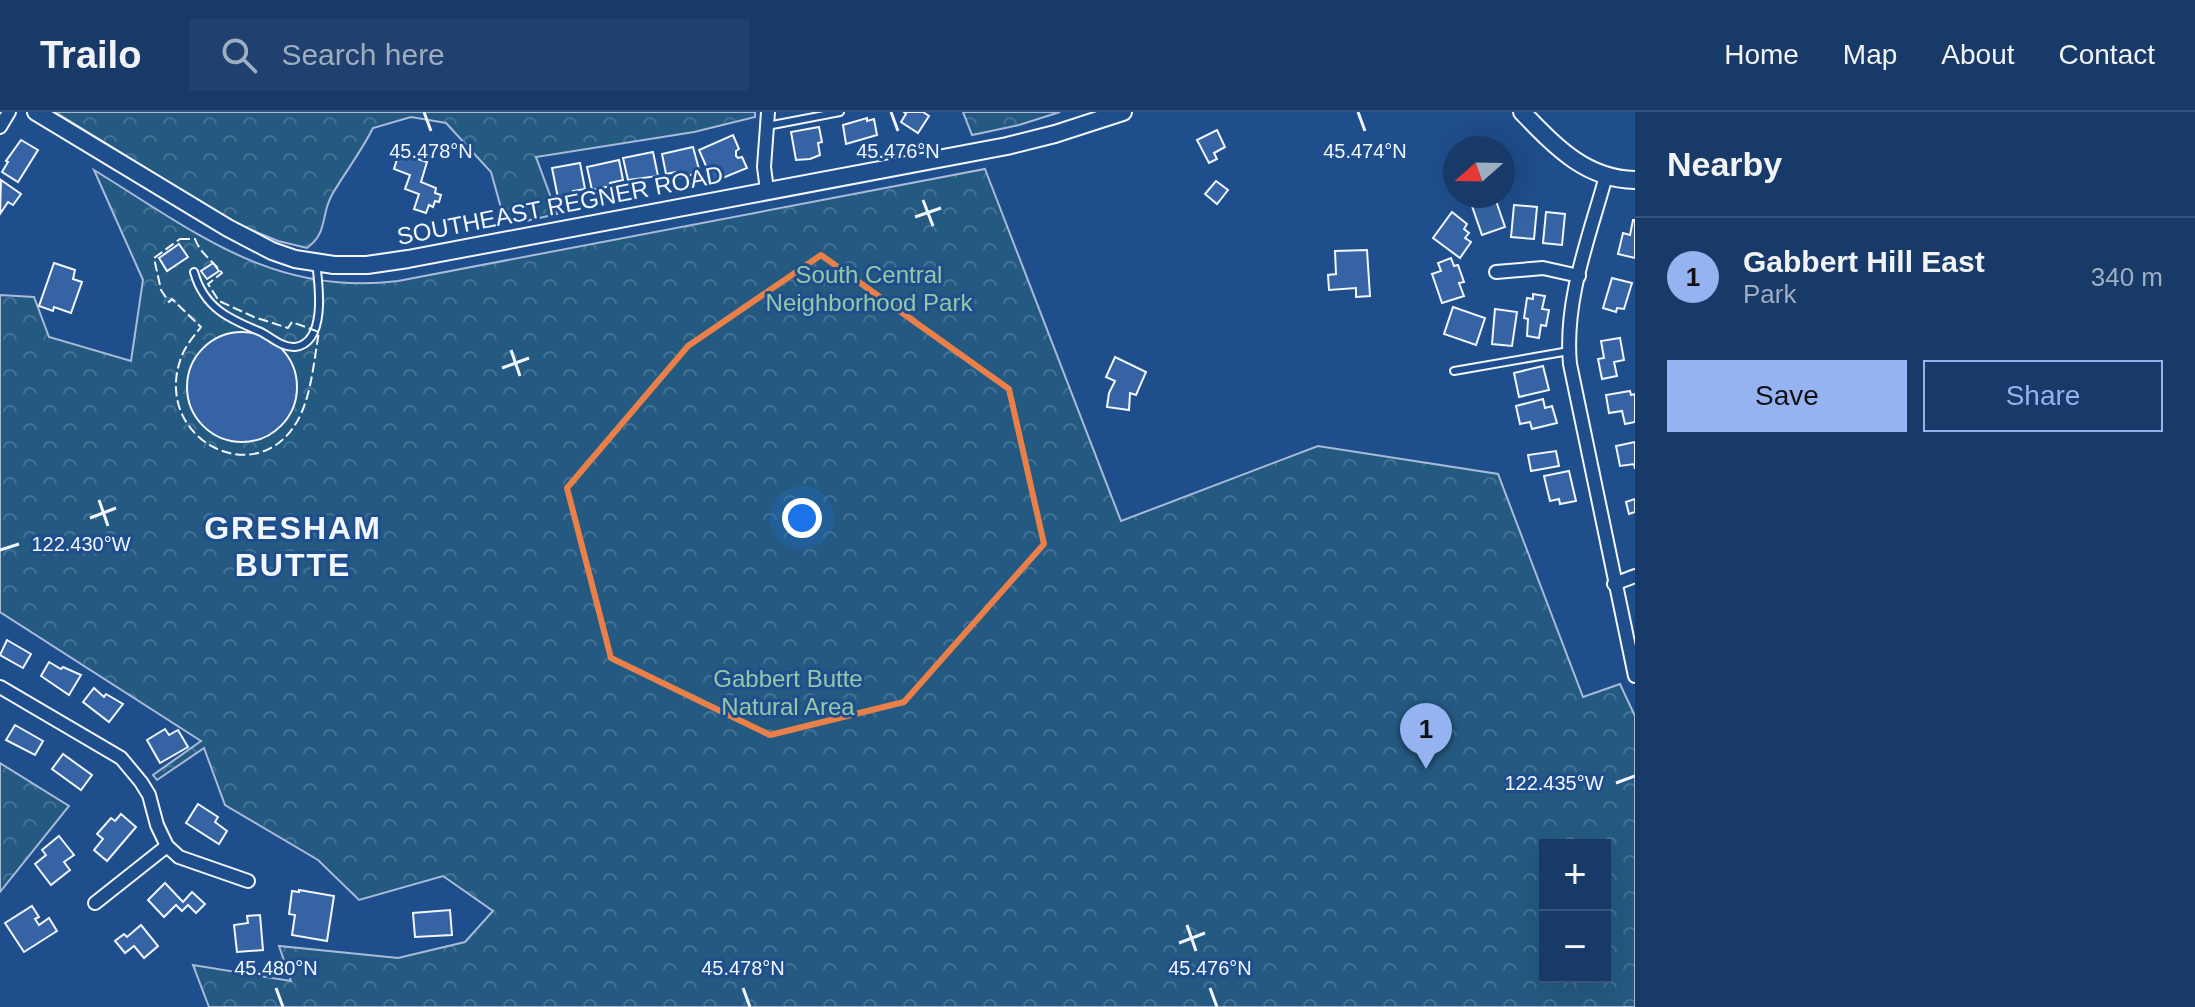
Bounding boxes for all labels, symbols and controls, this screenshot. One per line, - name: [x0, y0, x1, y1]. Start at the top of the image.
- search box: [189, 19, 749, 91]
- icon: search: [217, 33, 261, 77]
- text: Trailo: [40, 34, 141, 76]
- text: Search here: [281, 38, 445, 71]
- text: Home: [1724, 39, 1799, 70]
- text: Map: [1843, 39, 1897, 70]
- text: About: [1941, 39, 2015, 70]
- text: Contact: [2059, 39, 2155, 70]
- north arrow: [1443, 136, 1515, 208]
- text: 45.478°N: [389, 140, 473, 162]
- text: 45.476°N: [856, 140, 940, 162]
- text: 45.474°N: [1323, 140, 1407, 162]
- text: Nearby: [1667, 145, 1782, 183]
- street label: SOUTHEAST REGNER ROAD: [395, 160, 725, 250]
- text: Gabbert Hill East: [1743, 245, 1985, 278]
- park label: South Central Neighborhood Park: [766, 261, 973, 316]
- text: 1: [1686, 262, 1700, 292]
- text: 340 m: [2091, 262, 2163, 292]
- text: Park: [1743, 279, 1796, 309]
- button: Save: [1667, 360, 1907, 432]
- button: Share: [1923, 360, 2163, 432]
- your location: [782, 498, 822, 538]
- district label: GRESHAM BUTTE: [204, 510, 382, 583]
- text: 122.430°W: [31, 533, 131, 555]
- park label: Gabbert Butte Natural Area: [713, 665, 863, 720]
- pin: 1: [1400, 703, 1452, 769]
- text: 122.435°W: [1504, 772, 1604, 794]
- map controls: [1539, 839, 1611, 983]
- button: +: [1539, 839, 1611, 911]
- button: −: [1539, 911, 1611, 983]
- text: 45.480°N: [234, 957, 318, 979]
- text: 45.478°N: [701, 957, 785, 979]
- text: 45.476°N: [1168, 957, 1252, 979]

